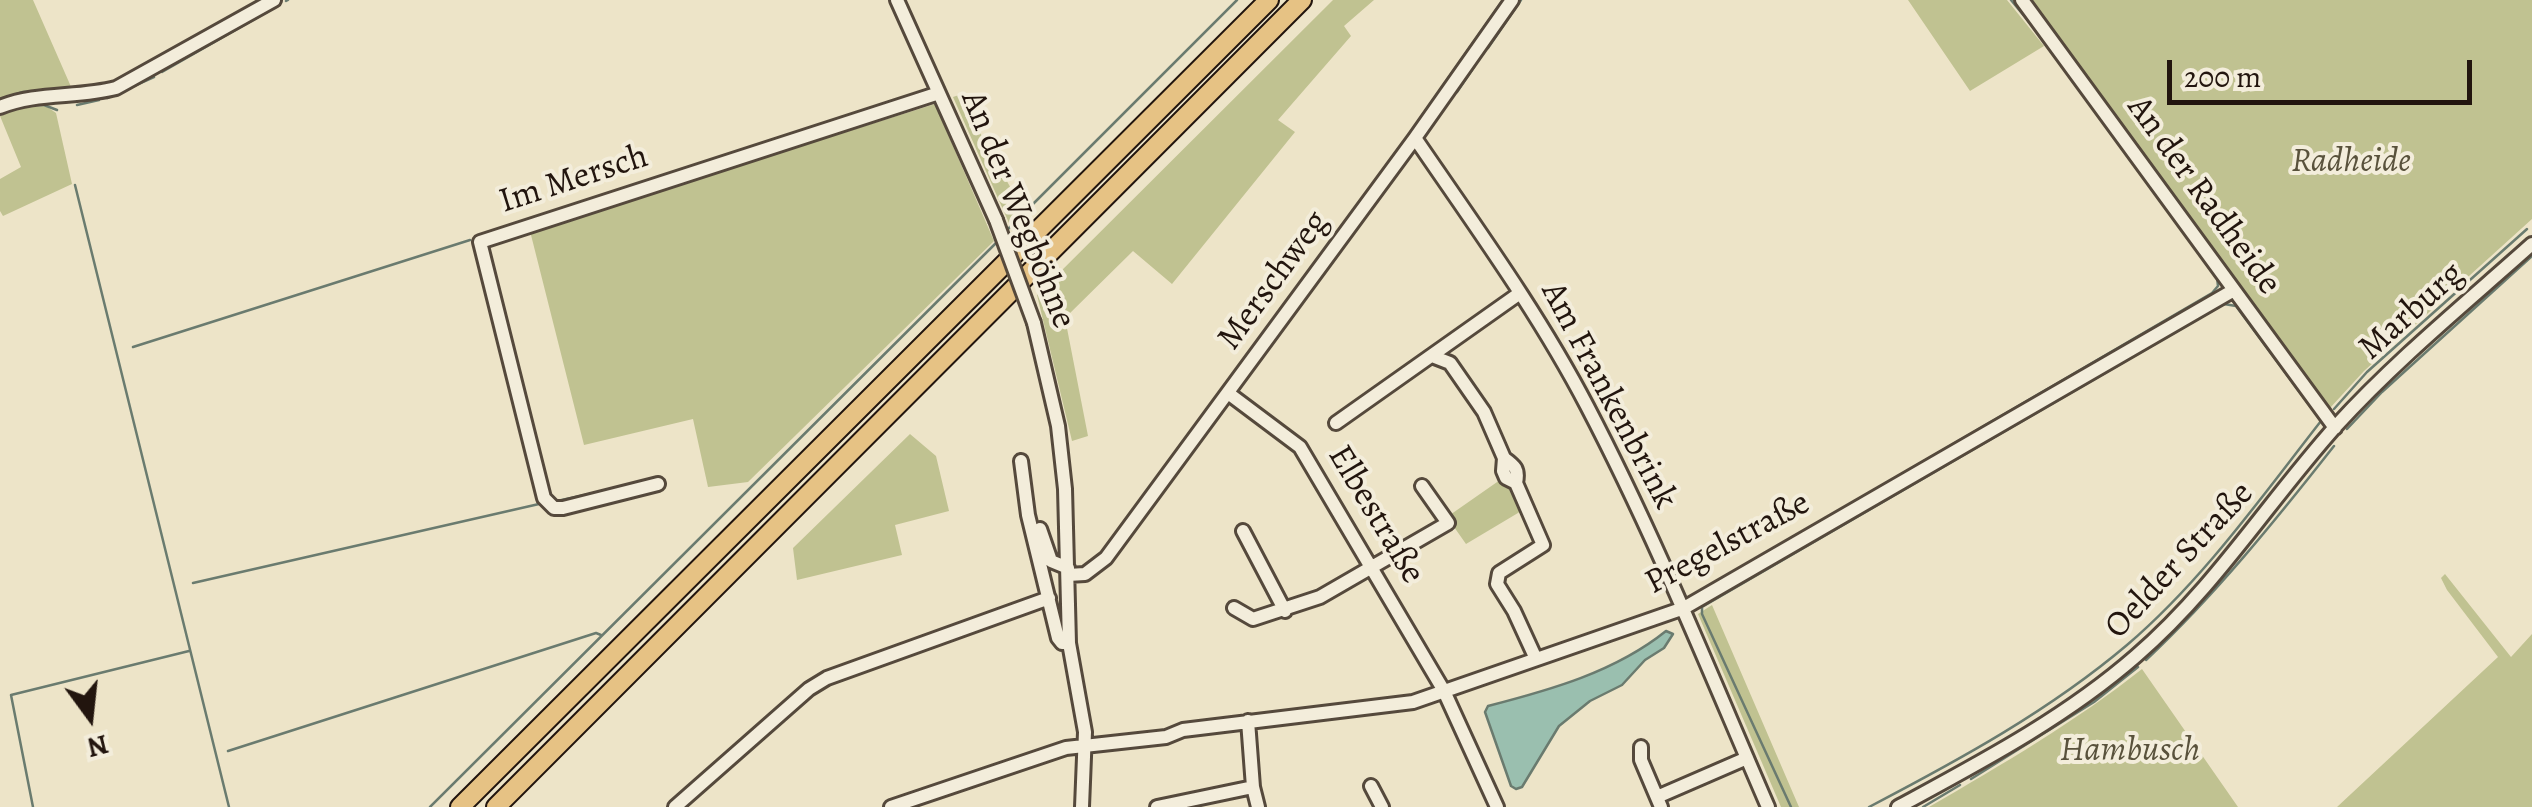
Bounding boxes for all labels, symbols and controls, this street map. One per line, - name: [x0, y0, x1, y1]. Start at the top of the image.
- scale bar: [2172, 40, 2477, 102]
- text: 200 m: [2184, 57, 2261, 97]
- street label: An der Wegböhne: [950, 85, 1084, 335]
- street label: An der Radheide: [2117, 89, 2289, 303]
- street label: Im Mersch: [494, 136, 654, 224]
- park label: Radheide: [2291, 141, 2411, 183]
- street label: Merschweg: [1209, 203, 1339, 359]
- street label: Marburg: [2351, 254, 2473, 370]
- street label: Am Frankenbrink: [1531, 275, 1685, 517]
- street label: Elbestraße: [1317, 438, 1433, 592]
- street label: Oelder Straße: [2097, 474, 2263, 648]
- street label: Pregelstraße: [1638, 483, 1818, 605]
- north arrow: [40, 667, 140, 767]
- text: N: [83, 725, 113, 767]
- park label: Hambusch: [2060, 730, 2200, 772]

